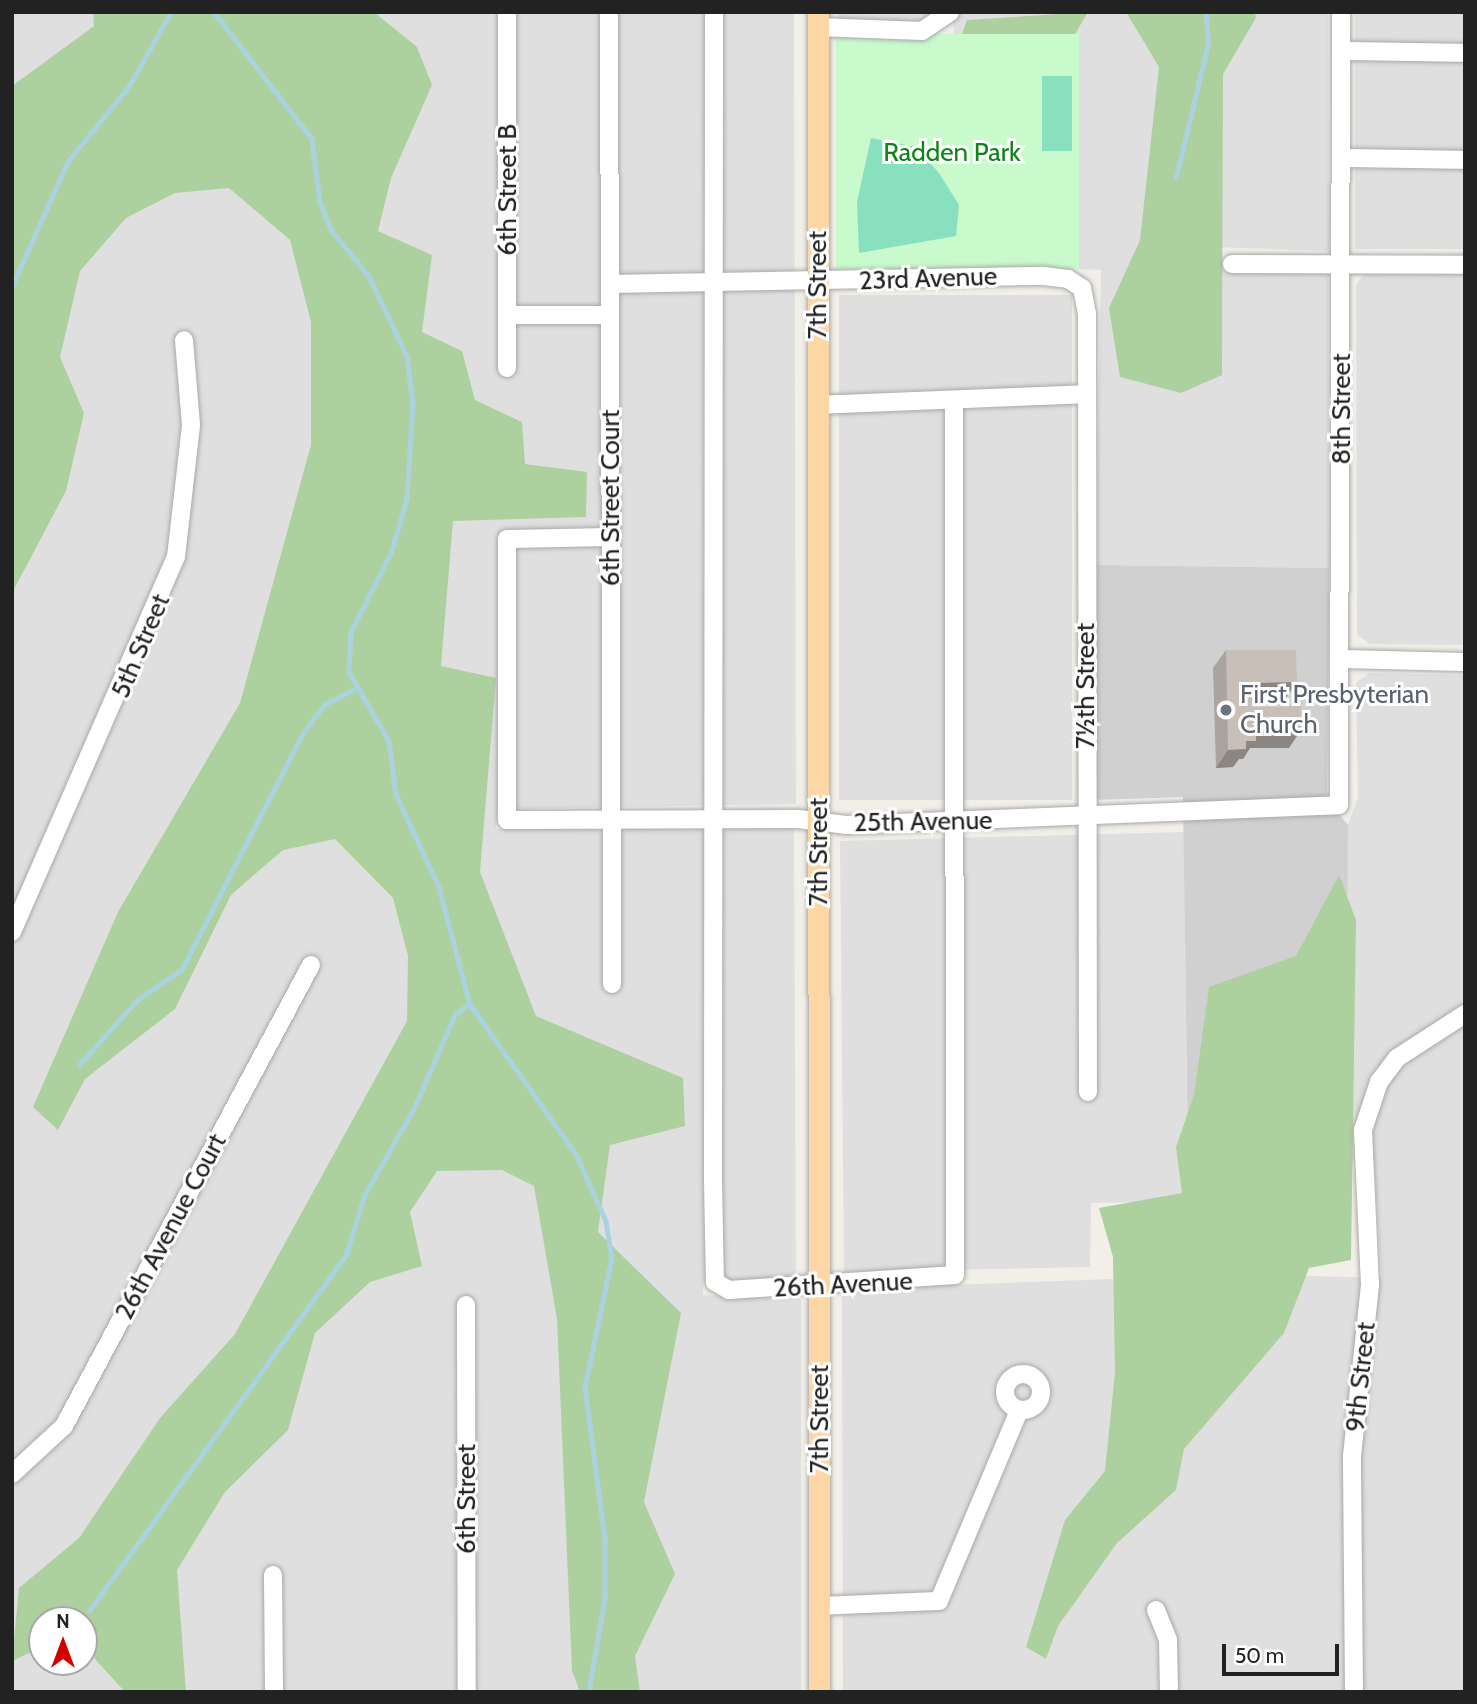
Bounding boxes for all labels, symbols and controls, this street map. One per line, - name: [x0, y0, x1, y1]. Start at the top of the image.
- street label: 6th Street B: [492, 124, 524, 256]
- park label: Radden Park: [883, 137, 1021, 169]
- street label: 7th Street: [802, 231, 834, 339]
- street label: 23rd Avenue: [858, 261, 998, 297]
- street label: 8th Street: [1326, 353, 1358, 465]
- street label: 6th Street Court: [595, 410, 627, 586]
- street label: 5th Street: [105, 589, 177, 703]
- street label: 7½th Street: [1070, 623, 1102, 749]
- place label: First Presbyterian Church: [1240, 679, 1429, 740]
- marker: First Presbyterian Church: [1218, 702, 1234, 718]
- street label: 7th Street: [803, 798, 835, 906]
- street label: 25th Avenue: [853, 805, 993, 839]
- street label: 26th Avenue Court: [109, 1129, 233, 1325]
- street label: 26th Avenue: [773, 1266, 913, 1304]
- street label: 9th Street: [1340, 1321, 1382, 1433]
- street label: 7th Street: [804, 1365, 836, 1473]
- street label: 6th Street: [451, 1444, 483, 1554]
- north arrow: [28, 1606, 98, 1676]
- text: N: [56, 1610, 70, 1633]
- scale bar: [1225, 1630, 1342, 1674]
- text: 50 m: [1235, 1643, 1284, 1668]

